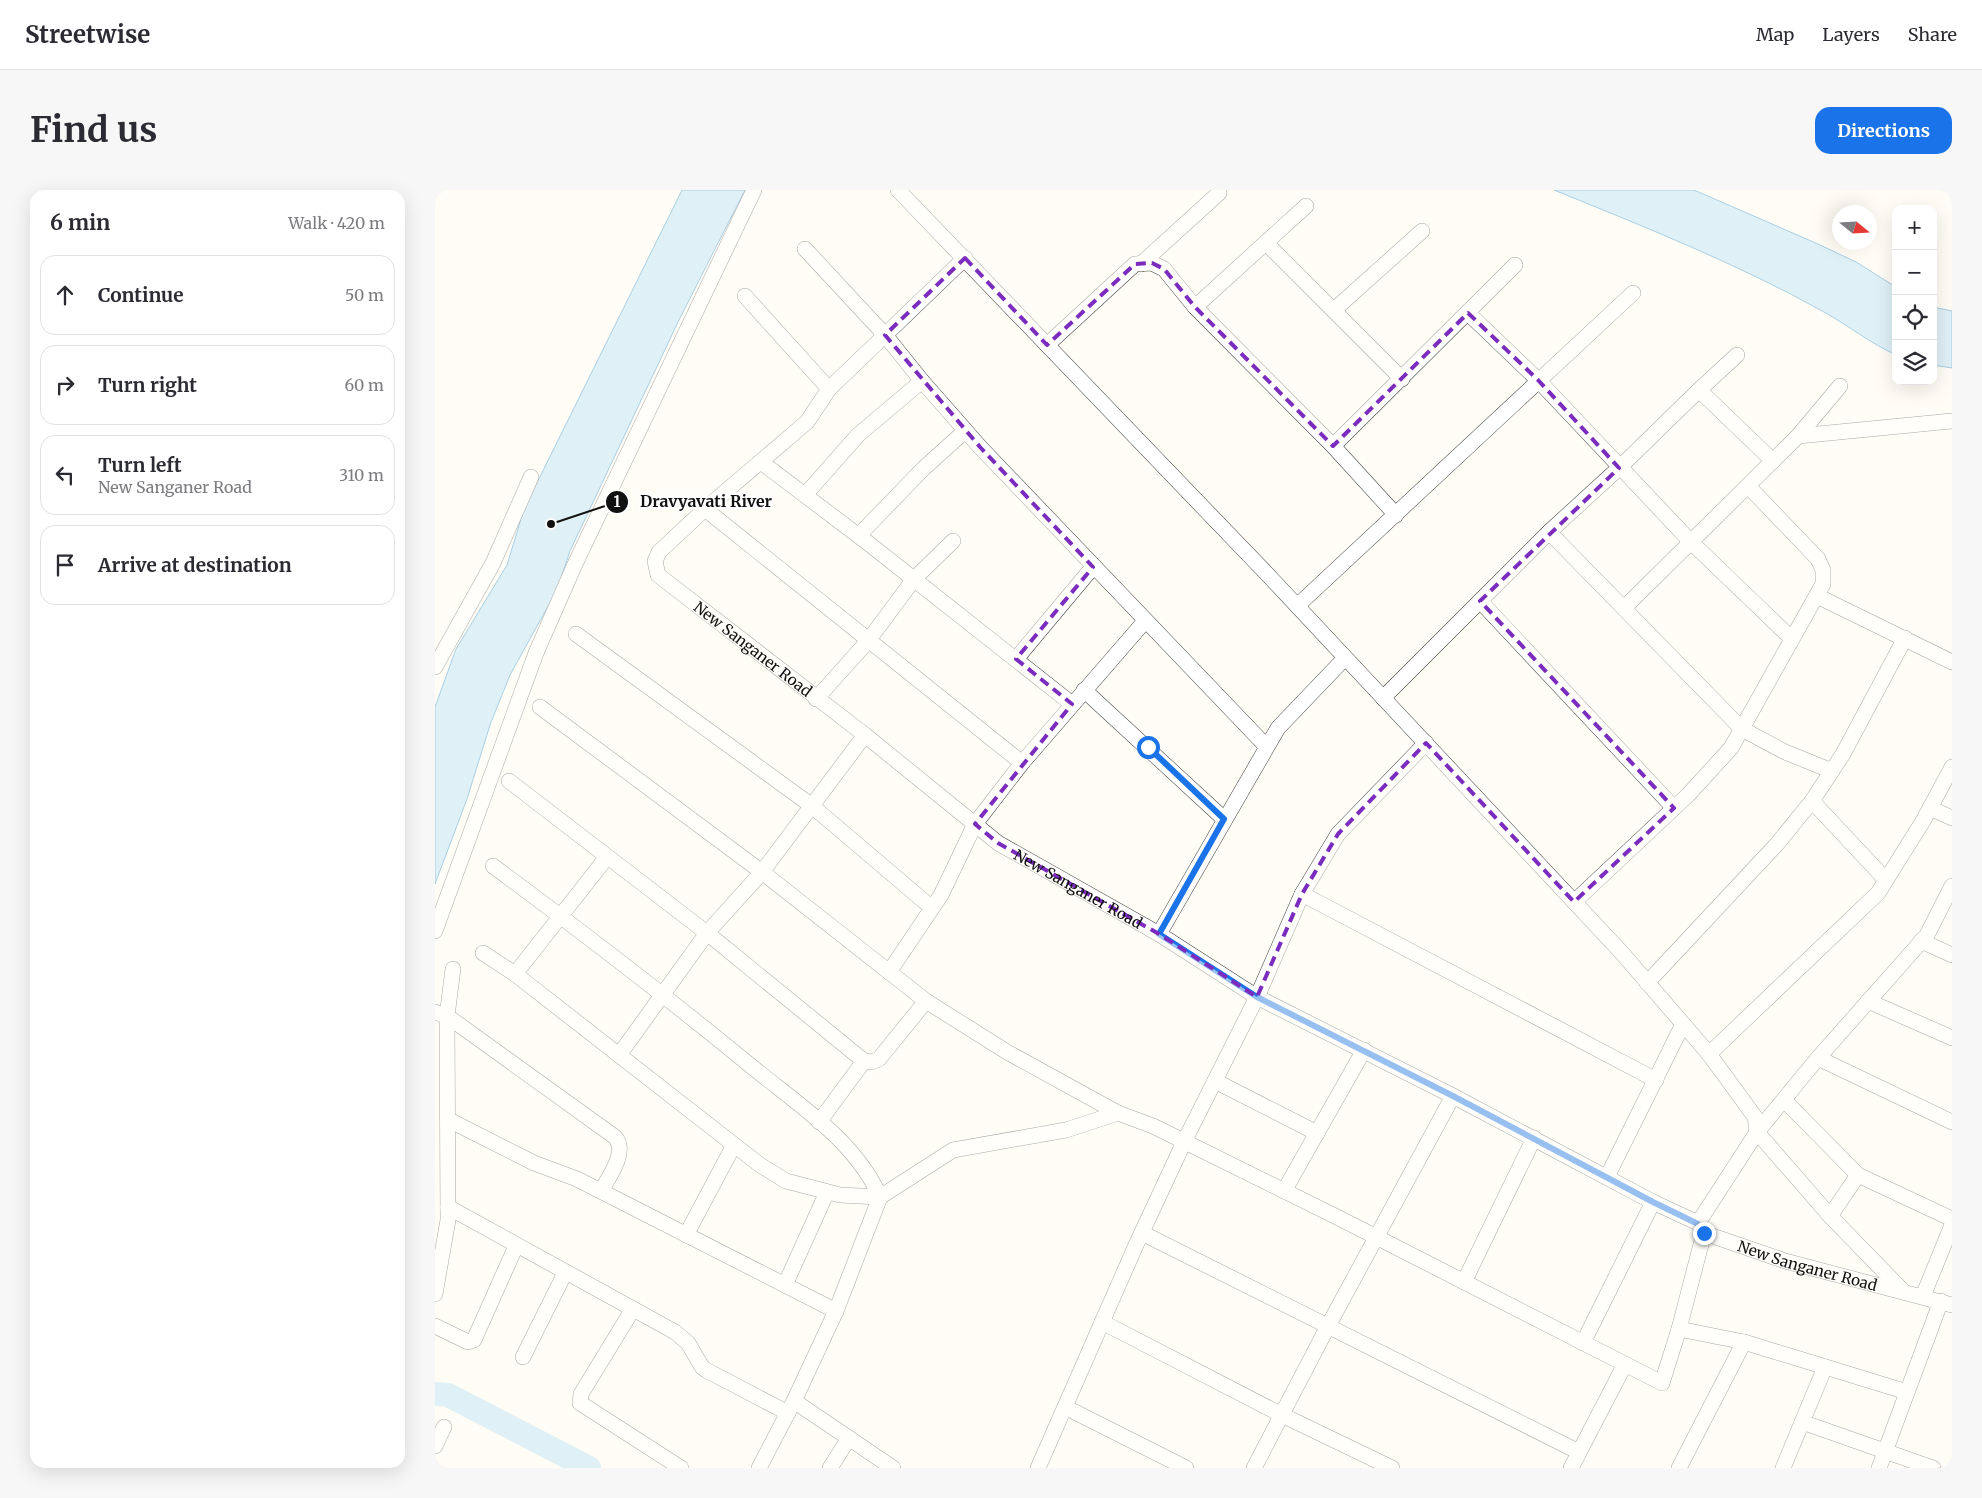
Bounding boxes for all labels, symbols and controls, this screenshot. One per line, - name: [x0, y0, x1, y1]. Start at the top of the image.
- text: Streetwise: [25, 19, 150, 50]
- text: Map: [1756, 23, 1794, 46]
- text: Layers: [1822, 23, 1880, 46]
- text: Share: [1908, 23, 1957, 46]
- button: Directions: [1815, 107, 1952, 154]
- text: Find us: [30, 108, 157, 152]
- north arrow: [1832, 205, 1877, 250]
- map controls: [1892, 205, 1937, 385]
- button: +: [1892, 205, 1937, 250]
- text: 6 min: [50, 209, 110, 236]
- text: Walk · 420 m: [288, 213, 385, 233]
- button: −: [1892, 250, 1937, 295]
- icon: ahead: [51, 281, 79, 309]
- text: Continue: [98, 283, 184, 307]
- text: 50 m: [345, 285, 384, 305]
- button: locate: [1892, 295, 1937, 340]
- button: layers: [1892, 340, 1937, 385]
- icon: right: [51, 371, 79, 399]
- text: Turn right: [98, 373, 197, 397]
- text: 60 m: [344, 375, 384, 395]
- text: Turn left: [98, 453, 182, 477]
- icon: left: [51, 461, 79, 489]
- text: 310 m: [339, 465, 384, 485]
- text: New Sanganer Road: [98, 477, 252, 497]
- callout: Dravyavati River: [605, 486, 782, 517]
- text: Dravyavati River: [640, 491, 773, 511]
- text: 1: [614, 492, 621, 511]
- icon: arrive: [51, 551, 79, 579]
- text: Arrive at destination: [98, 553, 292, 577]
- street label: New Sanganer Road: [690, 597, 816, 700]
- route start: [1137, 736, 1160, 759]
- street label: New Sanganer Road: [1011, 845, 1146, 932]
- route end: [1693, 1222, 1716, 1245]
- street label: New Sanganer Road: [1735, 1236, 1879, 1294]

